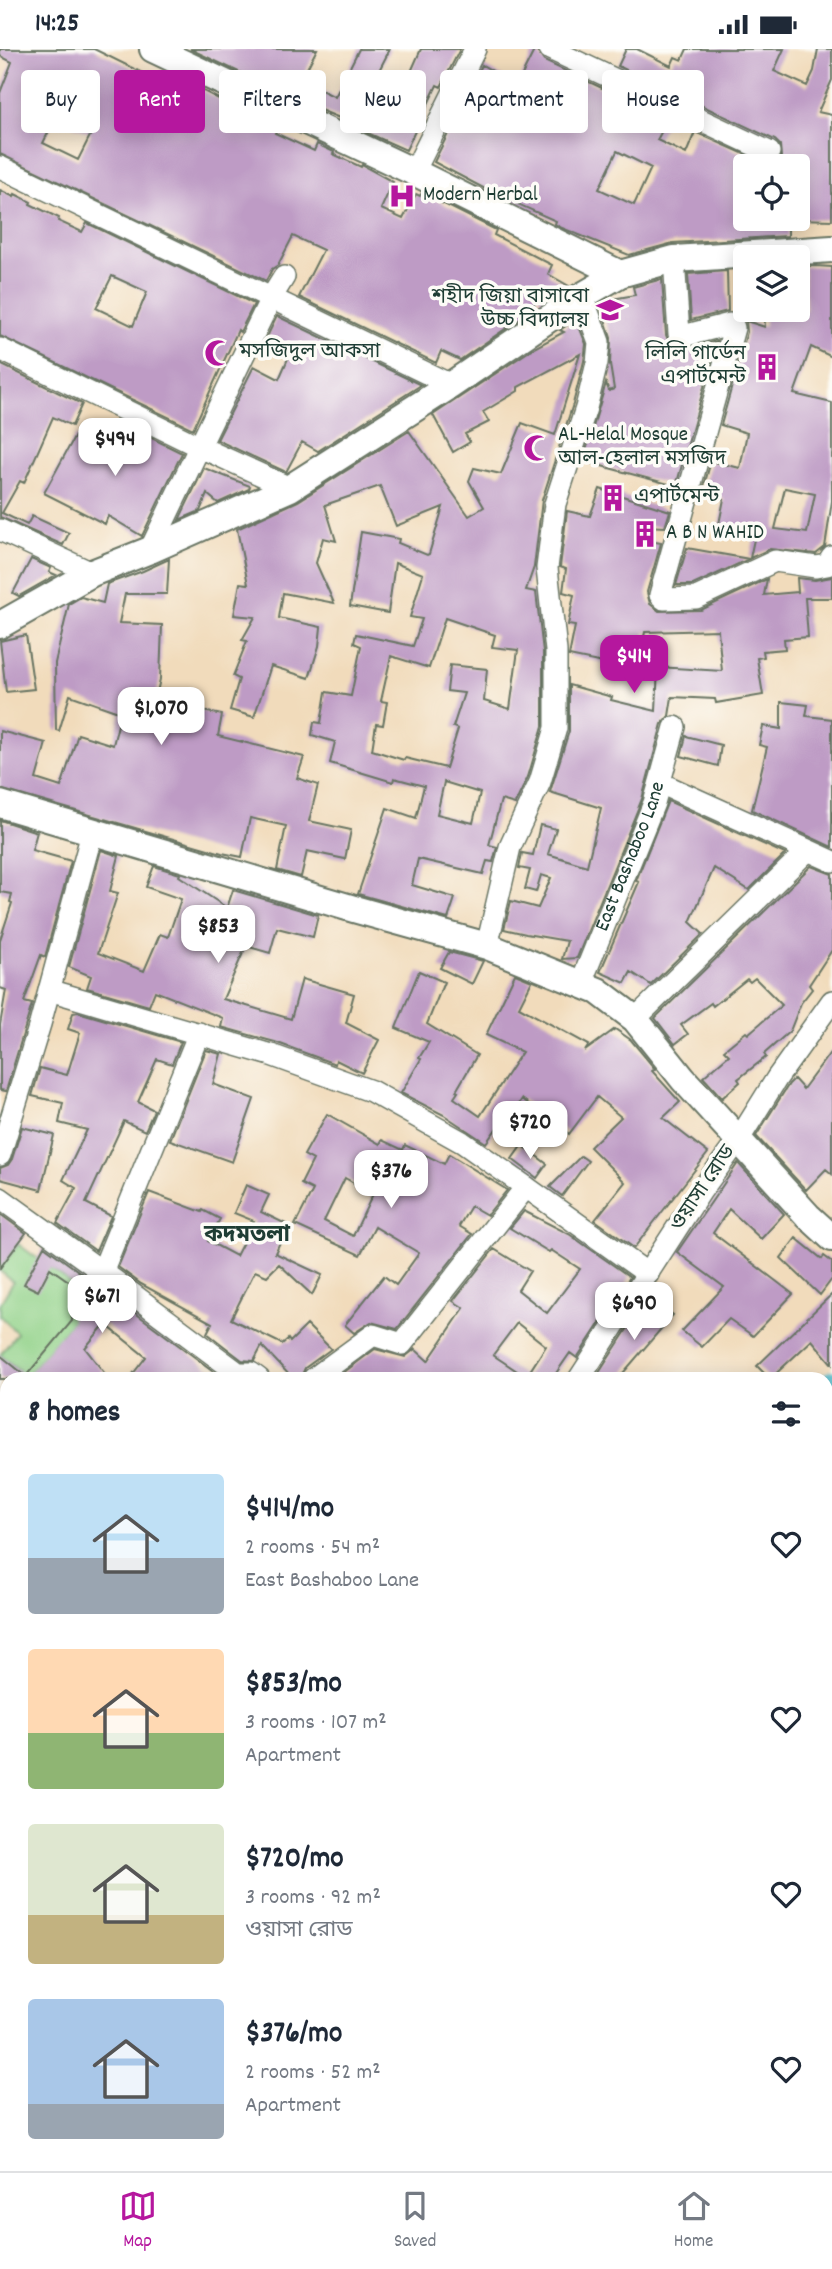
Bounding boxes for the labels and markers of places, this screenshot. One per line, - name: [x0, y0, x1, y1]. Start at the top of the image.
- hospital icon: Modern Herbal: [387, 181, 417, 211]
- place label: Modern Herbal: [423, 181, 538, 211]
- place label: শহীদ জিয়া বাসাবো উচ্চ বিদ্যালয়: [431, 283, 590, 337]
- school or university icon: শহীদ জিয়া বাসাবো উচ্চ বিদ্যালয়: [595, 295, 625, 325]
- mosque icon: মসজিদুল আকসা: [203, 338, 233, 368]
- place label: মসজিদুল আকসা: [238, 338, 381, 368]
- place label: লিলি গার্ডেন এপার্টমেন্ট: [644, 339, 747, 394]
- building icon: লিলি গার্ডেন এপার্টমেন্ট: [752, 352, 782, 382]
- pin: $494: [74, 419, 156, 478]
- place label: AL-Helal Mosque আল-হেলাল মসজিদ: [557, 421, 726, 475]
- mosque icon: AL-Helal Mosque আল-হেলাল মসজিদ: [522, 433, 552, 463]
- place label: এপার্টমেন্ট: [634, 482, 721, 513]
- building icon: এপার্টমেন্ট: [598, 483, 628, 513]
- building icon: A B N WAHID: [630, 519, 660, 549]
- place label: A B N WAHID: [666, 519, 764, 549]
- pin: $414: [593, 635, 675, 695]
- pin: $1,070: [104, 687, 218, 747]
- pin: $853: [177, 905, 259, 965]
- pin: $720: [489, 1101, 571, 1161]
- pin: $376: [350, 1151, 432, 1210]
- pin: $671: [61, 1275, 143, 1335]
- pin: $690: [593, 1283, 675, 1342]

